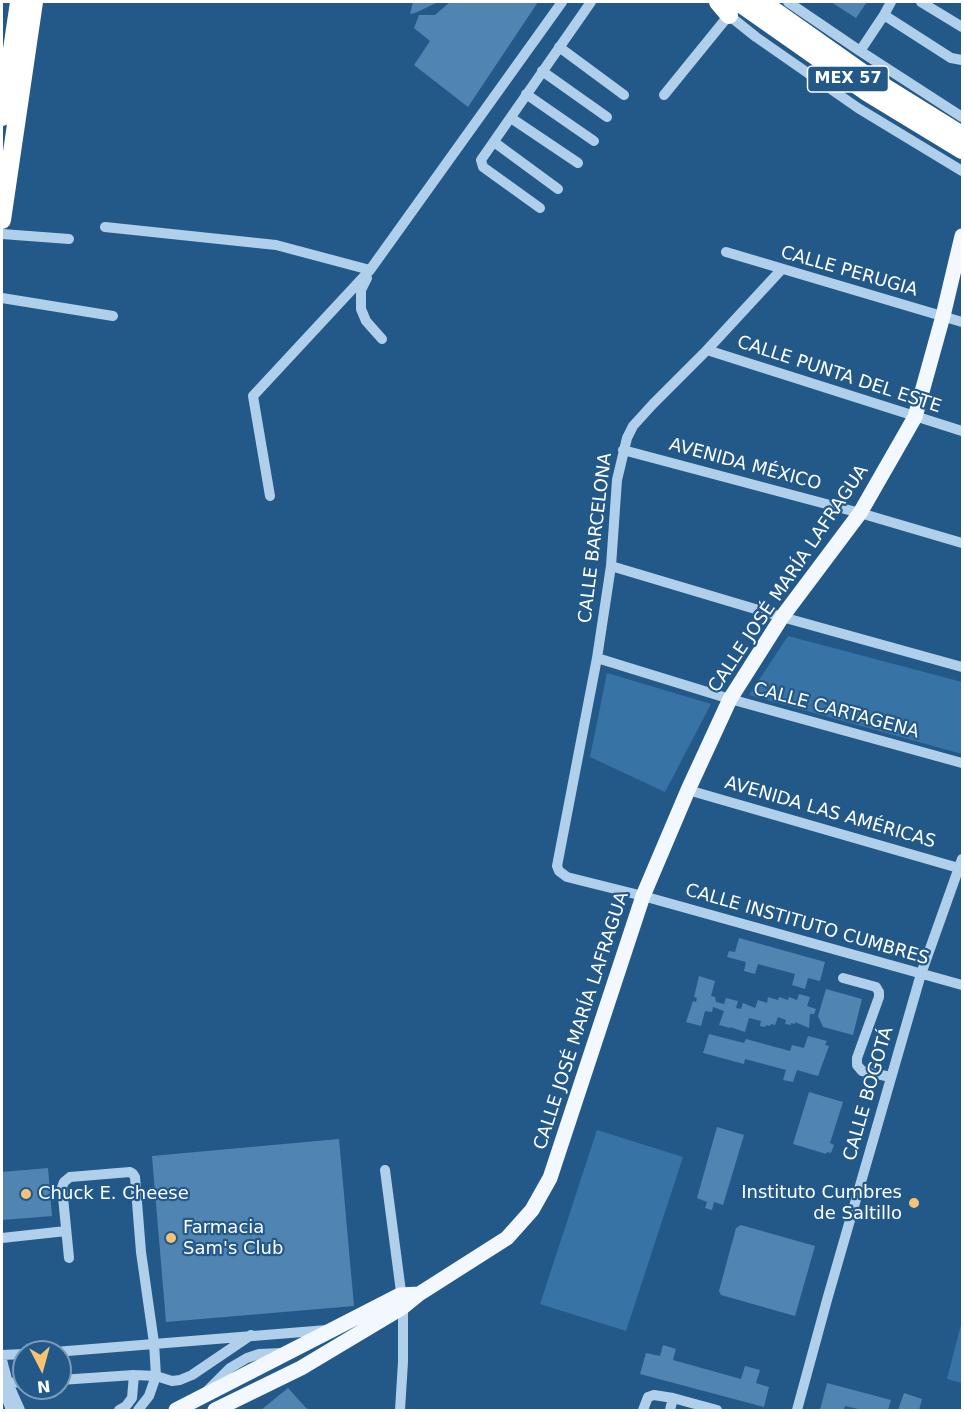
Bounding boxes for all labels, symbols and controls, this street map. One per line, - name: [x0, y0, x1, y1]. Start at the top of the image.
- road number: MEX 57: [808, 66, 888, 92]
- street label: CALLE PERUGIA: [778, 242, 920, 302]
- street label: CALLE PUNTA DEL ESTE: [734, 332, 944, 418]
- street label: AVENIDA MÉXICO: [667, 434, 823, 496]
- street label: CALLE BARCELONA: [575, 452, 617, 624]
- street label: CALLE JOSÉ MARÍA LAFRAGUA: [705, 461, 873, 697]
- street label: CALLE CARTAGENA: [751, 678, 921, 744]
- street label: AVENIDA LAS AMÉRICAS: [722, 773, 938, 853]
- street label: CALLE INSTITUTO CUMBRES: [683, 880, 931, 970]
- street label: CALLE JOSÉ MARÍA LAFRAGUA: [530, 889, 634, 1153]
- street label: CALLE BOGOTÁ: [840, 1025, 898, 1163]
- place label: Instituto Cumbres de Saltillo: [741, 1182, 902, 1224]
- place label: Chuck E. Cheese: [38, 1183, 189, 1205]
- marker: Chuck E. Cheese: [19, 1187, 33, 1201]
- marker: Instituto Cumbres de Saltillo: [907, 1196, 921, 1210]
- place label: Farmacia Sam's Club: [183, 1217, 283, 1260]
- marker: Farmacia Sam's Club: [164, 1231, 178, 1245]
- north arrow: [12, 1340, 72, 1400]
- text: N: [36, 1376, 51, 1397]

